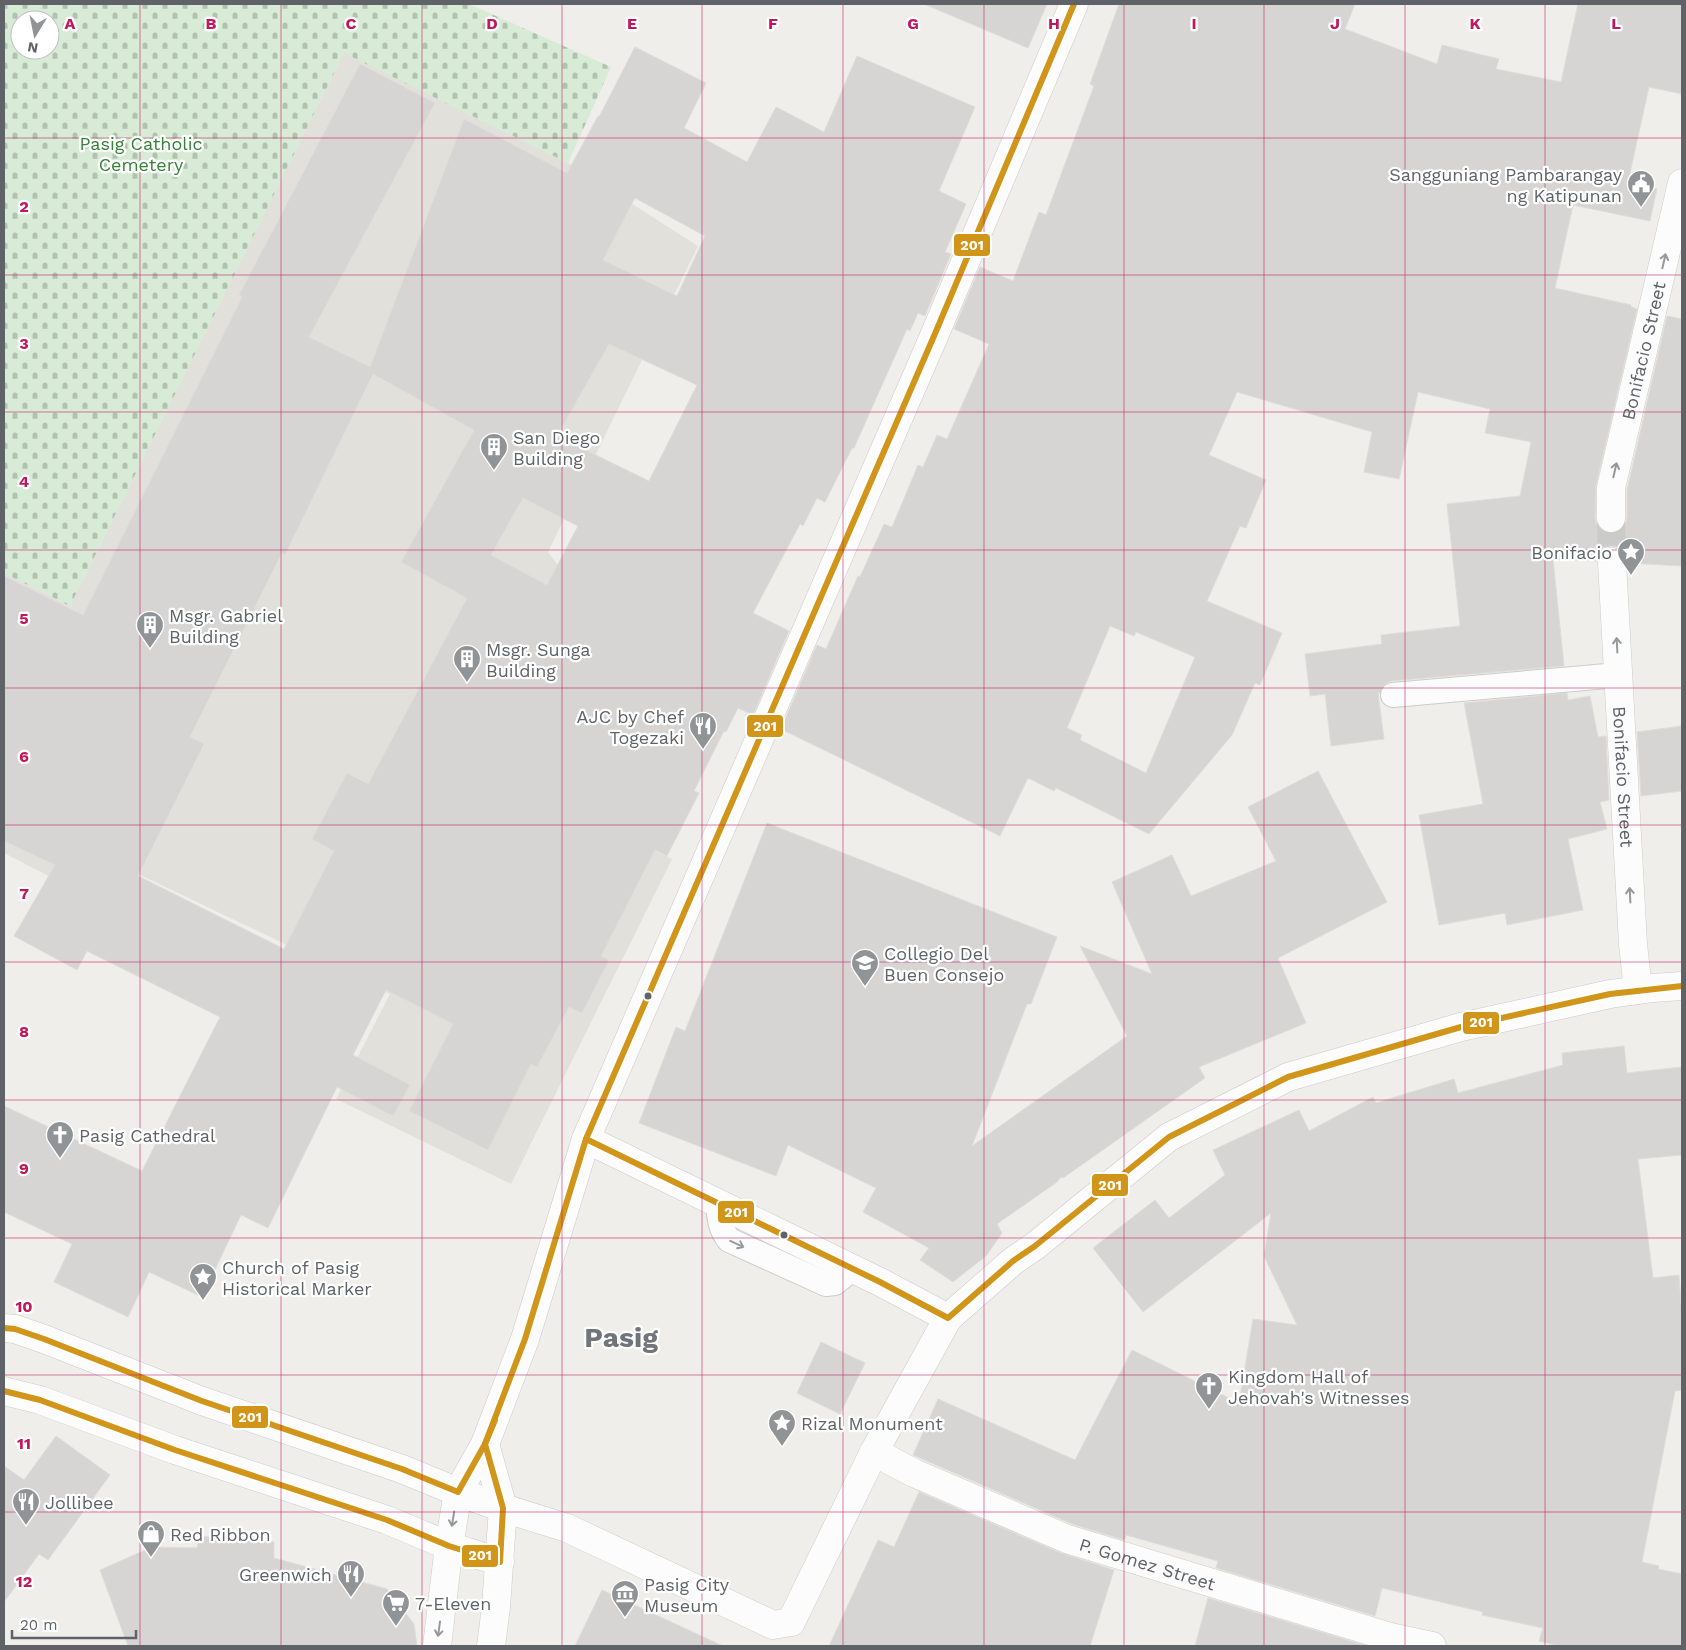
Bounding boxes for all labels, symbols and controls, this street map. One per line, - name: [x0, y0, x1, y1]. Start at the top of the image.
- north arrow: [10, 10, 60, 60]
- text: A: [65, 14, 76, 33]
- text: B: [206, 14, 217, 33]
- text: C: [346, 14, 357, 33]
- text: D: [486, 14, 498, 33]
- text: E: [627, 14, 637, 33]
- text: F: [768, 14, 778, 33]
- text: G: [907, 14, 919, 33]
- text: H: [1048, 14, 1060, 33]
- text: I: [1191, 14, 1197, 33]
- text: J: [1330, 14, 1340, 33]
- text: K: [1469, 14, 1481, 33]
- text: L: [1611, 14, 1621, 33]
- text: N: [26, 39, 39, 57]
- park label: Pasig Catholic Cemetery: [79, 133, 203, 175]
- place label: Sangguniang Pambarangay ng Katipunan: [1389, 164, 1623, 206]
- public building icon: Sangguniang Pambarangay ng Katipunan: [1626, 169, 1656, 208]
- text: 2: [19, 197, 29, 216]
- line badge: 201: [953, 233, 991, 257]
- text: 201: [960, 237, 984, 253]
- one-way arrow: [1660, 253, 1669, 269]
- street label: Bonifacio Street: [1617, 279, 1669, 422]
- text: 3: [19, 334, 29, 353]
- place label: San Diego Building: [513, 427, 600, 469]
- building icon: San Diego Building: [479, 432, 509, 471]
- one-way arrow: [1611, 462, 1620, 478]
- text: 4: [19, 472, 29, 491]
- place icon: Bonifacio: [1616, 537, 1646, 576]
- place label: Bonifacio: [1531, 542, 1612, 563]
- place label: Msgr. Gabriel Building: [169, 605, 283, 647]
- text: 5: [19, 609, 29, 628]
- building icon: Msgr. Gabriel Building: [135, 610, 165, 649]
- one-way arrow: [1612, 638, 1621, 654]
- place label: Msgr. Sunga Building: [486, 639, 591, 681]
- building icon: Msgr. Sunga Building: [452, 644, 482, 683]
- place label: AJC by Chef Togezaki: [577, 706, 684, 748]
- street label: Bonifacio Street: [1609, 706, 1638, 848]
- restaurant icon: AJC by Chef Togezaki: [688, 711, 718, 750]
- line badge: 201: [746, 714, 784, 738]
- text: 201: [753, 718, 777, 734]
- text: 6: [19, 747, 29, 766]
- text: 7: [19, 884, 29, 903]
- one-way arrow: [1626, 887, 1635, 903]
- place label: Collegio Del Buen Consejo: [884, 943, 1004, 985]
- school or university icon: Collegio Del Buen Consejo: [850, 948, 880, 987]
- unlabelled marker: [643, 991, 653, 1001]
- line badge: 201: [1462, 1011, 1500, 1035]
- text: 201: [1469, 1014, 1493, 1030]
- text: 8: [19, 1022, 29, 1041]
- church icon: Pasig Cathedral: [45, 1120, 75, 1159]
- place label: Pasig Cathedral: [79, 1125, 216, 1146]
- text: 9: [19, 1159, 29, 1178]
- line badge: 201: [1091, 1173, 1129, 1197]
- text: 201: [1098, 1177, 1122, 1193]
- line badge: 201: [717, 1200, 755, 1224]
- text: 201: [724, 1204, 748, 1220]
- unlabelled marker: [779, 1230, 789, 1240]
- one-way arrow: [729, 1240, 744, 1249]
- place label: Church of Pasig Historical Marker: [222, 1257, 372, 1299]
- place icon: Church of Pasig Historical Marker: [188, 1262, 218, 1301]
- text: 10: [15, 1297, 33, 1316]
- district label: Pasig: [584, 1321, 658, 1354]
- place label: Kingdom Hall of Jehovah's Witnesses: [1228, 1366, 1410, 1408]
- church icon: Kingdom Hall of Jehovah's Witnesses: [1194, 1371, 1224, 1410]
- line badge: 201: [231, 1405, 269, 1429]
- place icon: Rizal Monument: [767, 1408, 797, 1447]
- text: 201: [238, 1409, 262, 1425]
- place label: Rizal Monument: [801, 1413, 943, 1434]
- text: 11: [17, 1434, 31, 1453]
- restaurant icon: Jollibee: [11, 1487, 41, 1526]
- place label: Jollibee: [45, 1492, 114, 1513]
- one-way arrow: [448, 1511, 458, 1527]
- shop icon: Red Ribbon: [136, 1519, 166, 1558]
- place label: Red Ribbon: [170, 1524, 271, 1545]
- street label: P. Gomez Street: [1077, 1533, 1219, 1594]
- line badge: 201: [461, 1544, 499, 1568]
- text: 201: [468, 1547, 492, 1563]
- restaurant icon: Greenwich: [336, 1559, 366, 1598]
- place label: Greenwich: [239, 1564, 332, 1585]
- text: 12: [16, 1572, 32, 1591]
- place label: Pasig City Museum: [644, 1574, 730, 1616]
- museum icon: Pasig City Museum: [610, 1579, 640, 1618]
- supermarket icon: 7-Eleven: [381, 1588, 411, 1627]
- place label: 7-Eleven: [415, 1593, 491, 1614]
- scale bar: [12, 1608, 136, 1640]
- text: 20 m: [20, 1616, 58, 1634]
- one-way arrow: [434, 1620, 444, 1636]

